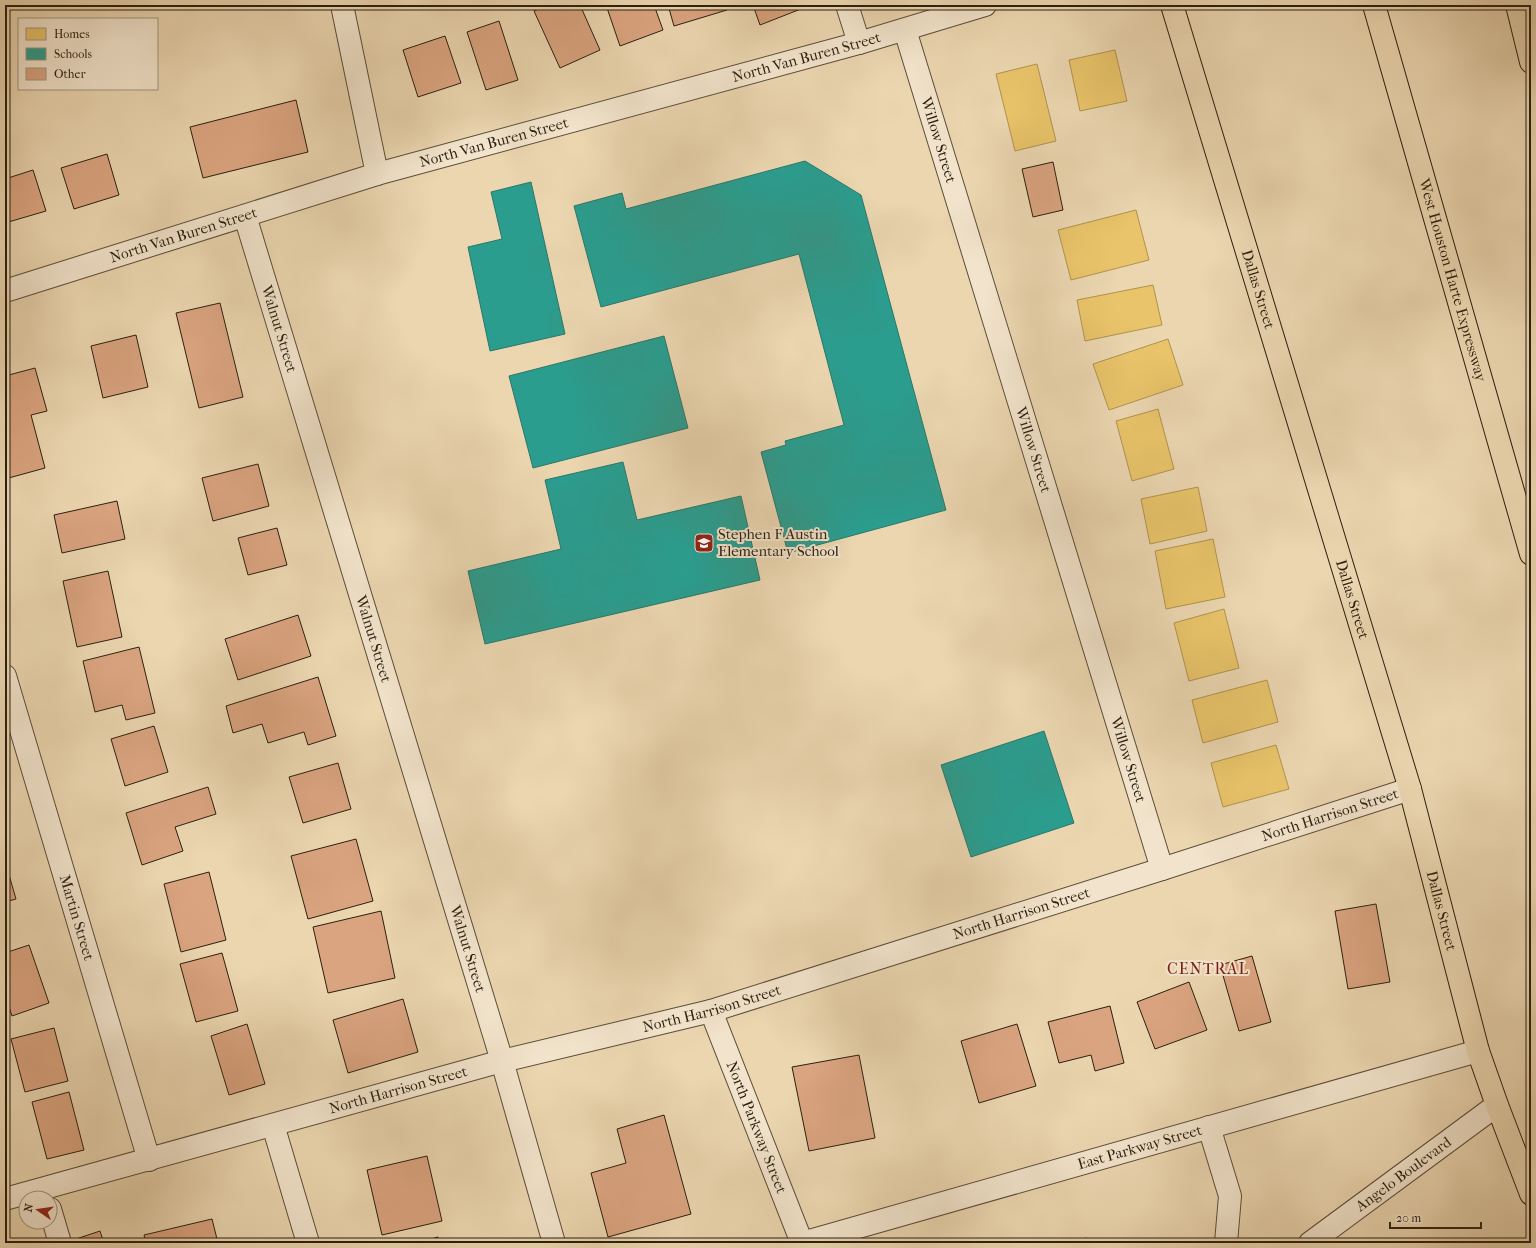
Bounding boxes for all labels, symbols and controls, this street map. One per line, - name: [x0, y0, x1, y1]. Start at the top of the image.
- legend: [18, 18, 158, 90]
- text: Homes: [54, 27, 90, 41]
- street label: North Van Buren Street: [730, 28, 884, 86]
- text: Schools: [54, 47, 93, 61]
- text: Other: [54, 67, 86, 81]
- street label: Willow Street: [917, 94, 960, 186]
- street label: North Van Buren Street: [417, 113, 571, 171]
- street label: West Houston Harte Expressway: [1415, 176, 1490, 384]
- street label: North Van Buren Street: [108, 203, 260, 266]
- street label: Dallas Street: [1238, 247, 1279, 332]
- street label: Walnut Street: [257, 282, 301, 375]
- street label: Willow Street: [1012, 404, 1055, 495]
- place label: Stephen F Austin Elementary School: [718, 525, 839, 560]
- school or university icon: Stephen F Austin Elementary School: [693, 532, 715, 554]
- street label: Dallas Street: [1332, 557, 1373, 642]
- street label: Walnut Street: [352, 592, 396, 685]
- street label: Willow Street: [1107, 714, 1150, 805]
- street label: North Harrison Street: [1259, 784, 1401, 845]
- street label: Dallas Street: [1423, 869, 1461, 953]
- street label: Martin Street: [56, 873, 98, 963]
- street label: North Harrison Street: [950, 883, 1093, 943]
- street label: Walnut Street: [446, 902, 490, 995]
- district label: CENTRAL: [1167, 959, 1249, 978]
- street label: North Harrison Street: [641, 980, 784, 1036]
- street label: North Parkway Street: [723, 1059, 791, 1197]
- street label: North Harrison Street: [327, 1062, 470, 1118]
- street label: East Parkway Street: [1075, 1121, 1205, 1173]
- street label: Angelo Boulevard: [1351, 1132, 1455, 1216]
- north arrow: [18, 1190, 58, 1230]
- text: N: [21, 1202, 36, 1213]
- scale bar: [1390, 1204, 1481, 1230]
- text: 20 m: [1396, 1211, 1421, 1225]

